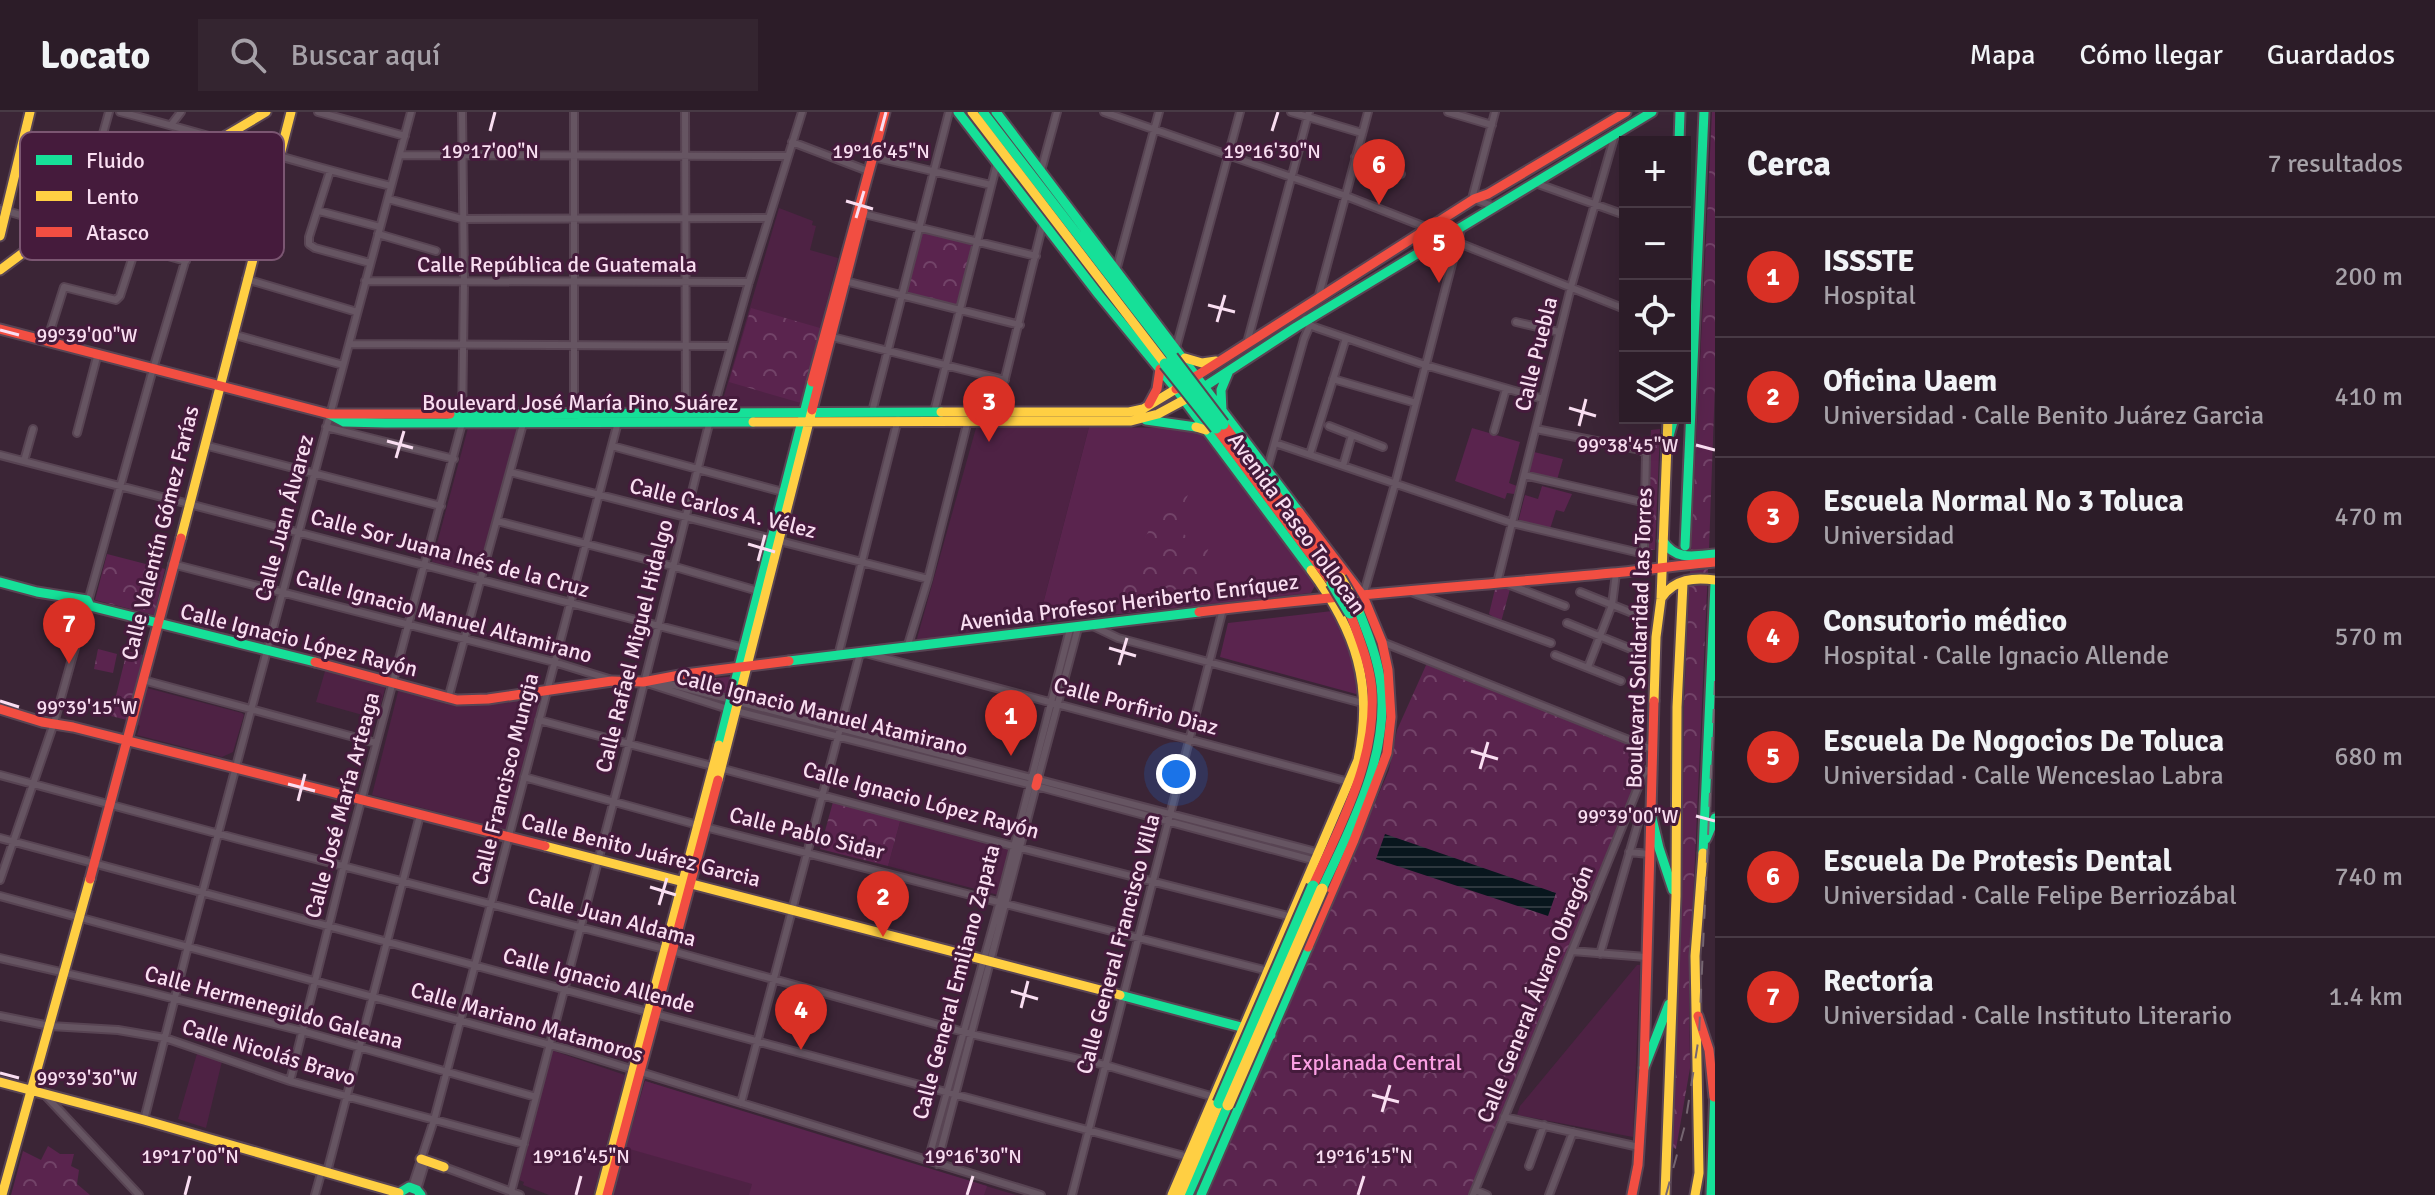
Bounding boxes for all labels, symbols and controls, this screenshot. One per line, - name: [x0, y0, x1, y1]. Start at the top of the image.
- search box: [198, 19, 758, 91]
- text: Locato: [40, 32, 150, 79]
- icon: search: [226, 33, 270, 77]
- text: Buscar aquí: [290, 37, 440, 74]
- text: Mapa: [1970, 38, 2035, 72]
- text: Cómo llegar: [2079, 38, 2223, 72]
- text: Guardados: [2267, 38, 2395, 72]
- legend: [20, 132, 284, 260]
- map controls: [1619, 136, 1691, 424]
- button: +: [1619, 136, 1691, 208]
- text: 19°17'00"N: [441, 139, 539, 164]
- text: 19°16'45"N: [832, 139, 930, 164]
- text: 19°16'30"N: [1223, 139, 1321, 164]
- pin: 6: [1353, 139, 1405, 205]
- text: Cerca: [1747, 143, 1831, 185]
- text: Fluido: [86, 147, 145, 174]
- text: 7 resultados: [2267, 148, 2403, 180]
- text: Lento: [86, 183, 139, 210]
- button: −: [1619, 208, 1691, 280]
- pin: 5: [1413, 217, 1465, 283]
- text: Atasco: [86, 219, 149, 246]
- text: ISSSTE: [1823, 243, 1914, 280]
- street label: Calle República de Guatemala: [417, 251, 697, 278]
- text: 1: [1766, 261, 1780, 293]
- text: 200 m: [2334, 261, 2403, 293]
- button: locate: [1619, 280, 1691, 352]
- text: Hospital: [1823, 280, 1916, 312]
- street label: Calle Puebla: [1509, 294, 1563, 414]
- text: 99°39'00"W: [36, 323, 138, 348]
- button: layers: [1619, 352, 1691, 424]
- text: Oficina Uaem: [1823, 363, 1997, 400]
- pin: 3: [963, 376, 1015, 442]
- text: 2: [1766, 381, 1780, 413]
- text: 410 m: [2334, 381, 2403, 413]
- street label: Boulevard José María Pino Suárez: [422, 389, 738, 416]
- text: Universidad · Calle Benito Juárez Garcia: [1823, 400, 2264, 432]
- street label: Calle Valentín Gómez Farías: [115, 403, 205, 663]
- street label: Avenida Paseo Tollocan: [1222, 427, 1372, 619]
- street label: Calle Juan Álvarez: [249, 431, 319, 604]
- text: 99°38'45"W: [1577, 433, 1679, 458]
- street label: Calle Carlos A. Vélez: [627, 472, 819, 544]
- text: Escuela Normal No 3 Toluca: [1823, 483, 2184, 520]
- street label: Boulevard Solidaridad las Torres: [1620, 487, 1658, 789]
- text: 3: [1766, 501, 1780, 533]
- text: 470 m: [2334, 501, 2403, 533]
- street label: Calle Sor Juana Inés de la Cruz: [308, 503, 592, 603]
- street label: Calle Rafael Miguel Hidalgo: [589, 517, 679, 775]
- text: Universidad: [1823, 520, 1955, 552]
- street label: Calle Ignacio Manuel Altamirano: [293, 563, 595, 669]
- street label: Avenida Profesor Heriberto Enríquez: [958, 568, 1300, 636]
- street label: Calle Ignacio López Rayón: [178, 597, 420, 683]
- pin: 7: [43, 598, 95, 664]
- text: Consutorio médico: [1823, 603, 2067, 640]
- text: 4: [1766, 621, 1780, 653]
- text: 570 m: [2334, 621, 2403, 653]
- text: Hospital · Calle Ignacio Allende: [1823, 640, 2169, 672]
- street label: Calle Ignacio Manuel Atamirano: [673, 663, 971, 761]
- street label: Calle Francisco Mungia: [466, 670, 544, 888]
- street label: Calle Porfirio Diaz: [1051, 671, 1221, 741]
- street label: Calle José María Arteaga: [299, 689, 385, 921]
- pin: 1: [985, 690, 1037, 756]
- text: 99°39'15"W: [36, 695, 138, 720]
- text: Escuela De Nogocios De Toluca: [1823, 723, 2224, 760]
- text: 5: [1766, 741, 1780, 773]
- text: 680 m: [2334, 741, 2403, 773]
- your location: [1156, 754, 1196, 794]
- street label: Calle Ignacio López Rayón: [800, 755, 1042, 845]
- text: Universidad · Calle Wenceslao Labra: [1823, 760, 2224, 792]
- street label: Calle Pablo Sidar: [727, 801, 887, 865]
- text: 99°39'00"W: [1577, 804, 1679, 829]
- street label: Calle Benito Juárez Garcia: [519, 807, 763, 893]
- street label: Calle General Francisco Villa: [1070, 811, 1166, 1077]
- street label: Calle General Emiliano Zapata: [906, 842, 1006, 1122]
- text: Escuela De Protesis Dental: [1823, 843, 2172, 880]
- street label: Calle General Álvaro Obregón: [1471, 861, 1599, 1127]
- text: 6: [1766, 861, 1780, 893]
- text: 740 m: [2334, 861, 2403, 893]
- pin: 2: [857, 871, 909, 937]
- text: Universidad · Calle Felipe Berriozábal: [1823, 880, 2237, 912]
- street label: Calle Juan Aldama: [525, 881, 699, 953]
- street label: Calle Ignacio Allende: [500, 941, 698, 1019]
- street label: Calle Hermenegildo Galeana: [142, 959, 406, 1055]
- text: Rectoría: [1823, 963, 1934, 1000]
- street label: Calle Mariano Matamoros: [408, 976, 646, 1068]
- text: 7: [1766, 981, 1780, 1013]
- text: 1.4 km: [2329, 981, 2403, 1013]
- pin: 4: [775, 984, 827, 1050]
- text: Universidad · Calle Instituto Literario: [1823, 1000, 2232, 1032]
- street label: Calle Nicolás Bravo: [179, 1013, 359, 1091]
- park label: Explanada Central: [1290, 1049, 1462, 1076]
- text: 99°39'30"W: [36, 1066, 138, 1091]
- text: 19°17'00"N: [141, 1144, 239, 1169]
- text: 19°16'45"N: [532, 1144, 630, 1169]
- text: 19°16'30"N: [924, 1144, 1022, 1169]
- text: 19°16'15"N: [1315, 1144, 1413, 1169]

